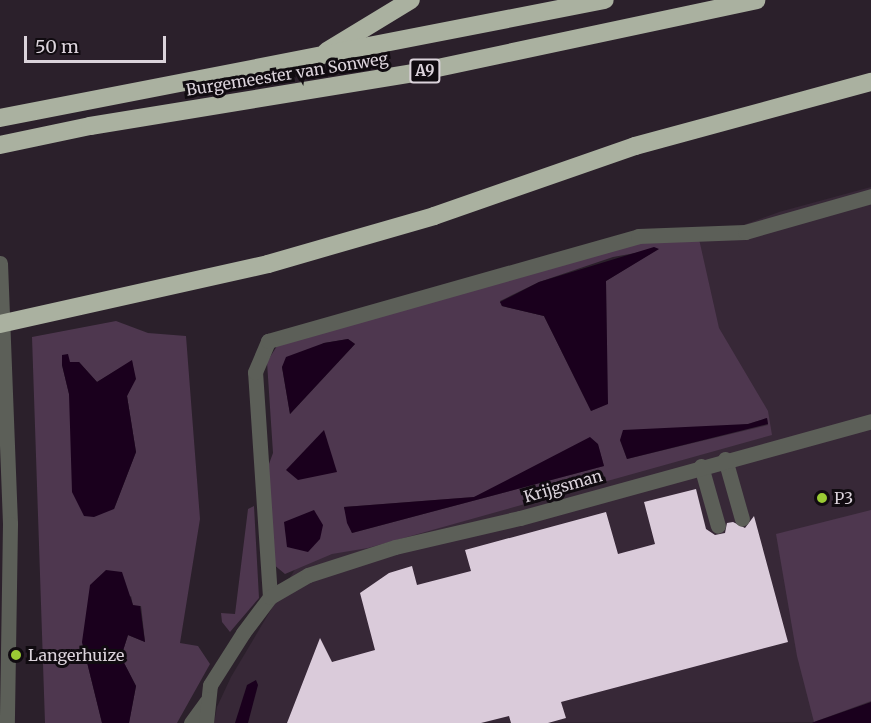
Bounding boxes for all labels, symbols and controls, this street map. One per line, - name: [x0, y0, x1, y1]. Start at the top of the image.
- scale bar: [27, 24, 170, 62]
- text: 50 m: [35, 35, 79, 58]
- street label: Burgemeester van Sonweg: [185, 49, 389, 99]
- road number: A9: [408, 59, 442, 83]
- street label: Krijgsman: [522, 466, 604, 506]
- place label: P3: [834, 488, 853, 508]
- marker: P3: [815, 491, 829, 505]
- place label: Langerhuize: [28, 645, 124, 665]
- marker: Langerhuize: [9, 648, 23, 662]

